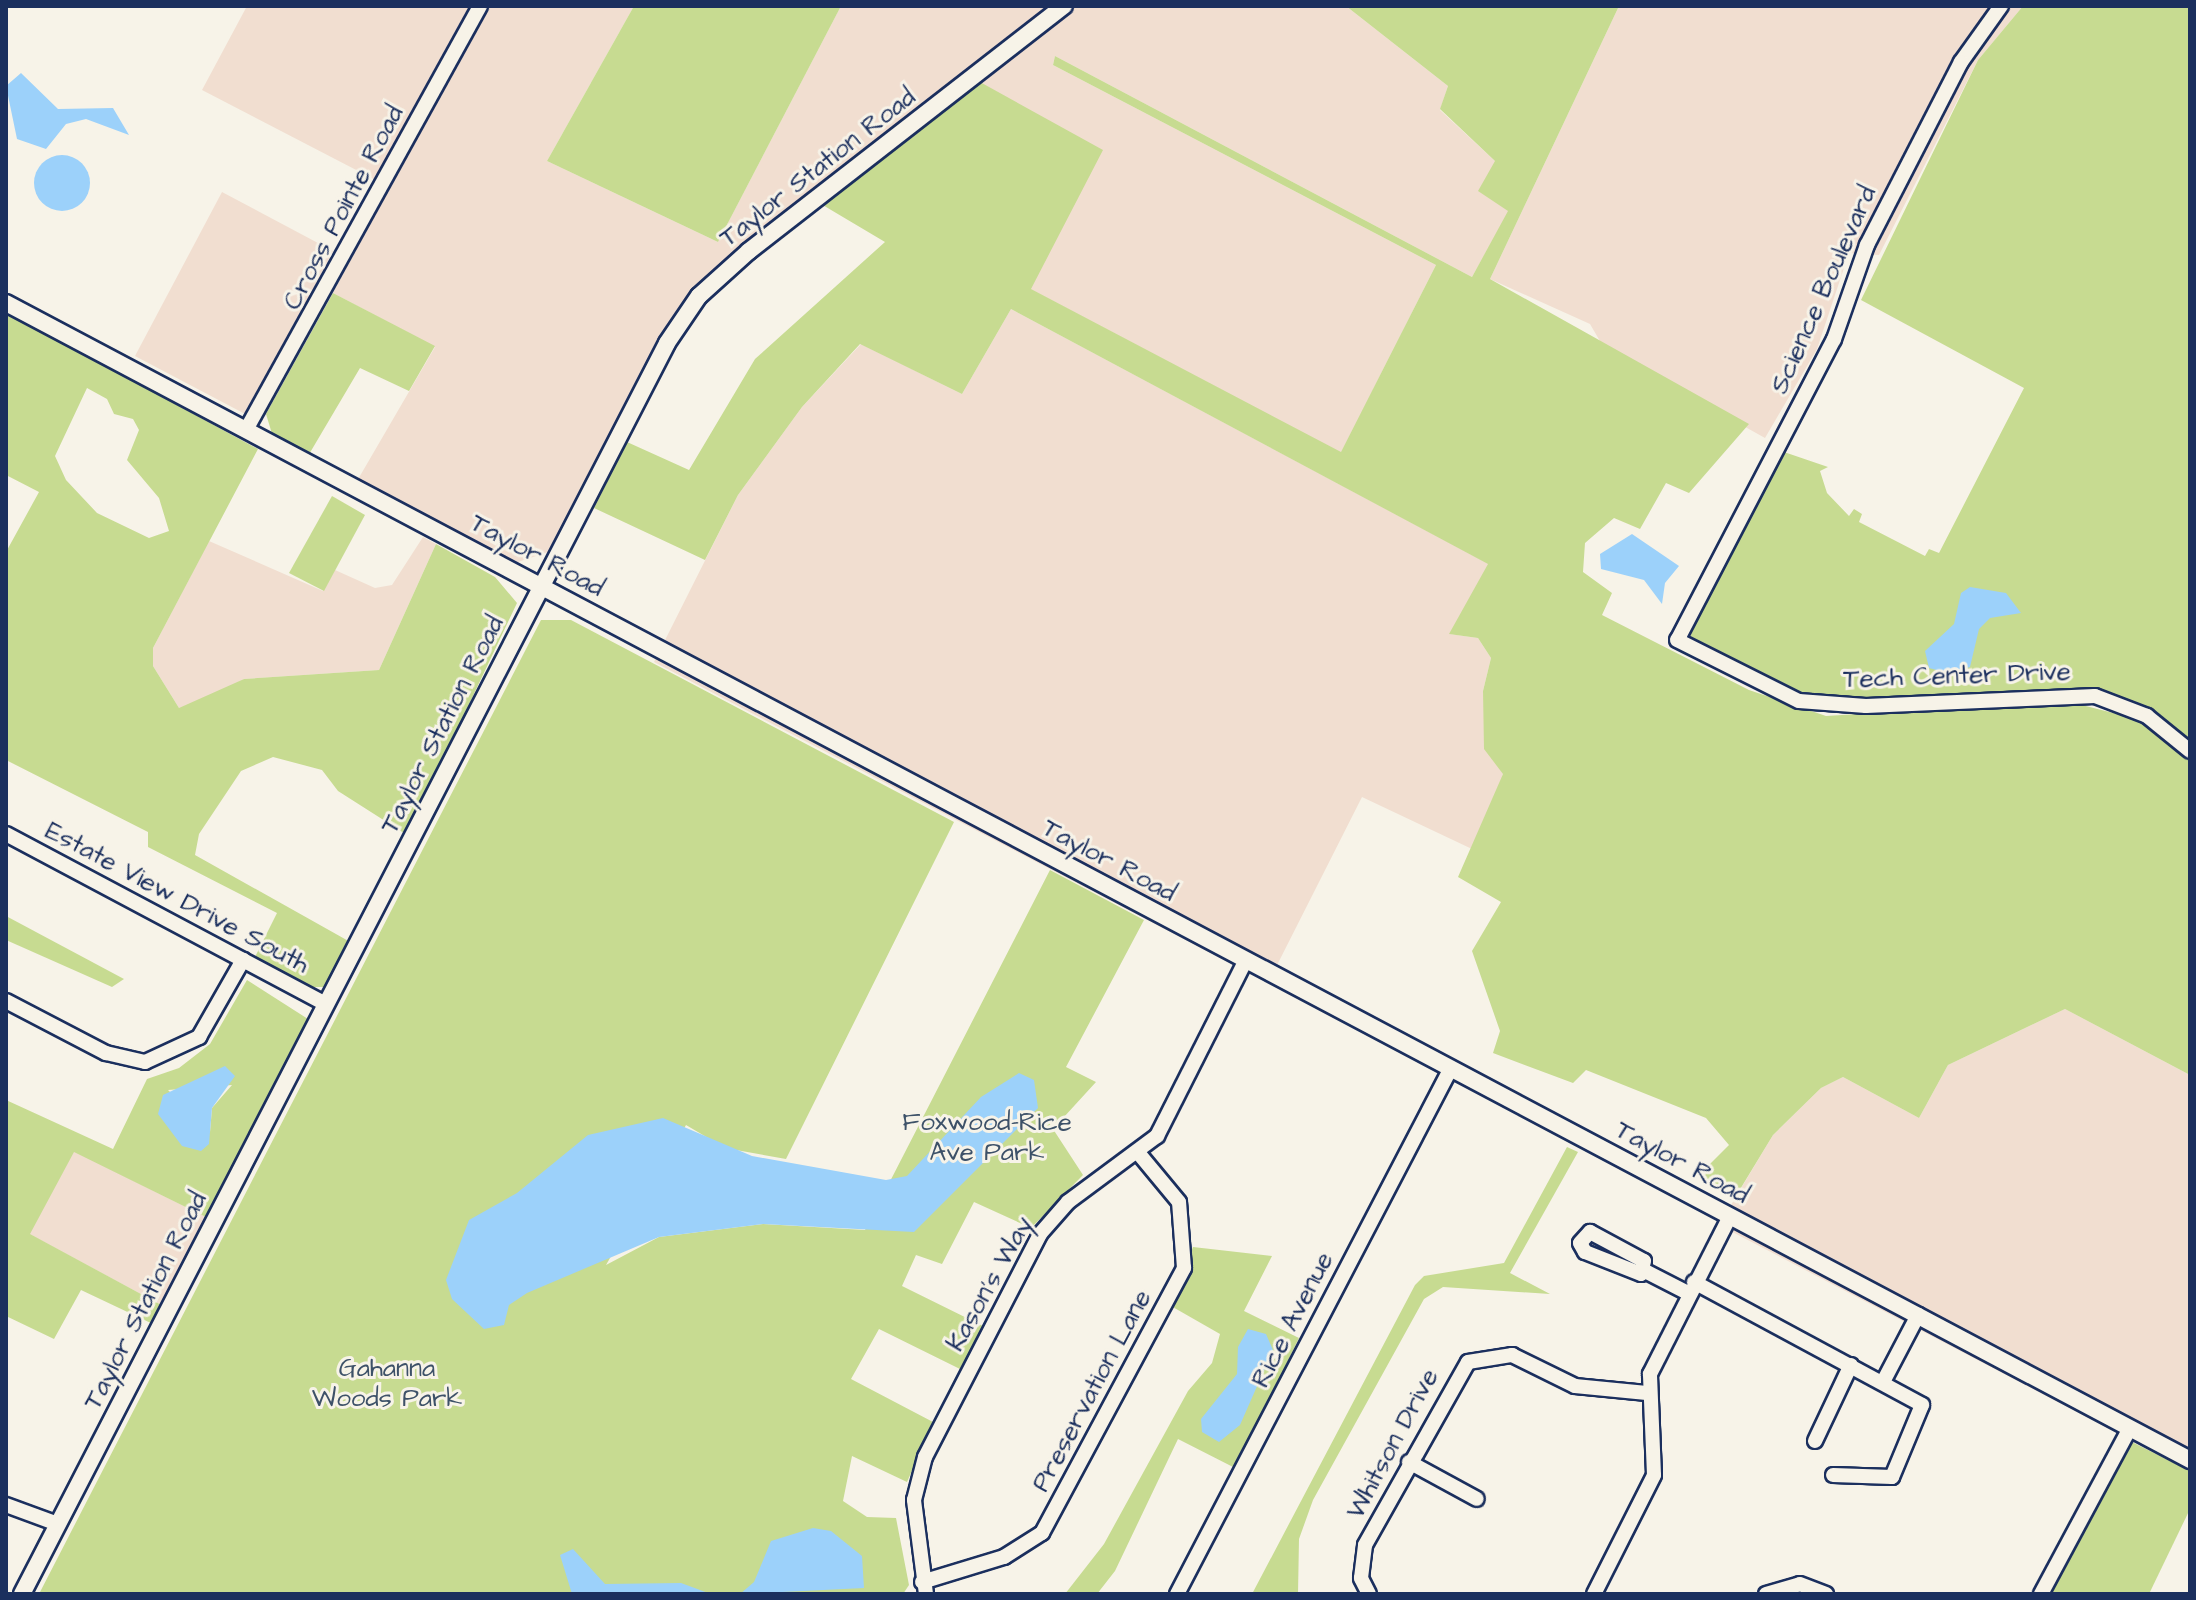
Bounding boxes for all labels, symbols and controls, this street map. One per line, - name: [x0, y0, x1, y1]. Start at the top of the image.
- street label: Taylor Station Road: [714, 82, 922, 254]
- street label: Cross Pointe Road: [277, 101, 411, 315]
- street label: Science Boulevard: [1764, 181, 1884, 399]
- street label: Taylor Road: [465, 508, 609, 604]
- street label: Taylor Station Road: [375, 611, 511, 839]
- street label: Tech Center Drive: [1843, 656, 2071, 696]
- street label: Taylor Road: [1037, 813, 1181, 909]
- street label: Estate View Drive South: [40, 815, 314, 981]
- park label: Foxwood-Rice Ave Park: [902, 1107, 1072, 1168]
- street label: Taylor Road: [1610, 1115, 1754, 1211]
- street label: Taylor Station Road: [78, 1187, 214, 1415]
- street label: Kason's Way: [940, 1211, 1040, 1357]
- street label: Rice Avenue: [1246, 1247, 1340, 1393]
- street label: Preservation Lane: [1026, 1285, 1158, 1497]
- park label: Gahanna Woods Park: [312, 1353, 462, 1414]
- street label: Whitson Drive: [1340, 1364, 1446, 1524]

